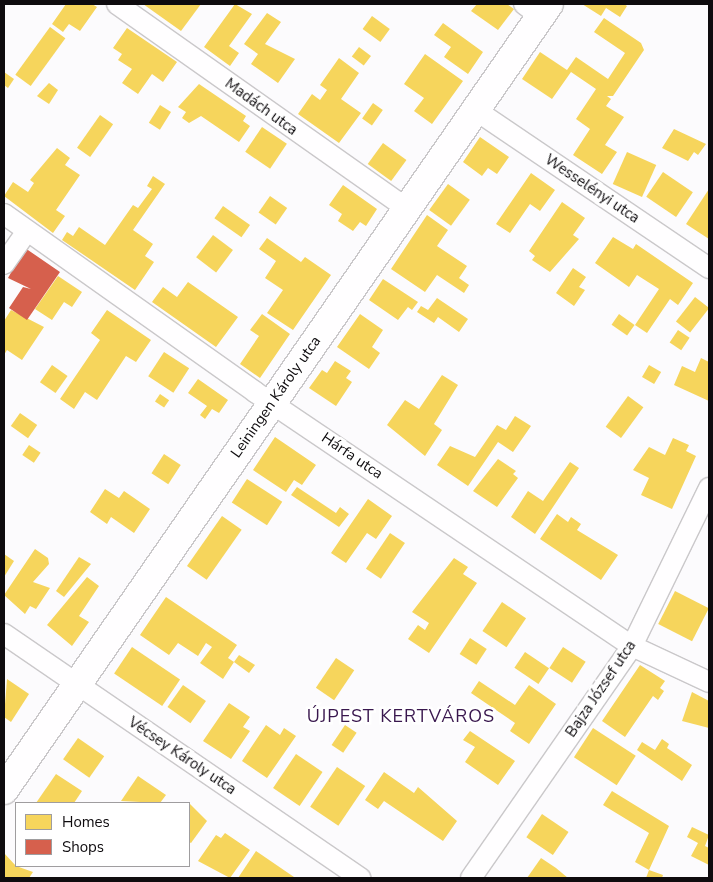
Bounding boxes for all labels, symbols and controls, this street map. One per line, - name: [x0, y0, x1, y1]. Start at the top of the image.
- street label: Madách utca: [221, 75, 301, 139]
- street label: Wesselényi utca: [541, 151, 643, 227]
- street label: Leiningen Károly utca: [227, 333, 325, 461]
- street label: Hárfa utca: [318, 429, 386, 483]
- street label: Bajza József utca: [562, 637, 640, 741]
- district label: ÚJPEST KERTVÁROS: [305, 705, 497, 727]
- street label: Vécsey Károly utca: [125, 713, 239, 799]
- legend: [15, 802, 190, 867]
- text: Homes: [62, 812, 110, 832]
- text: Shops: [62, 837, 104, 857]

